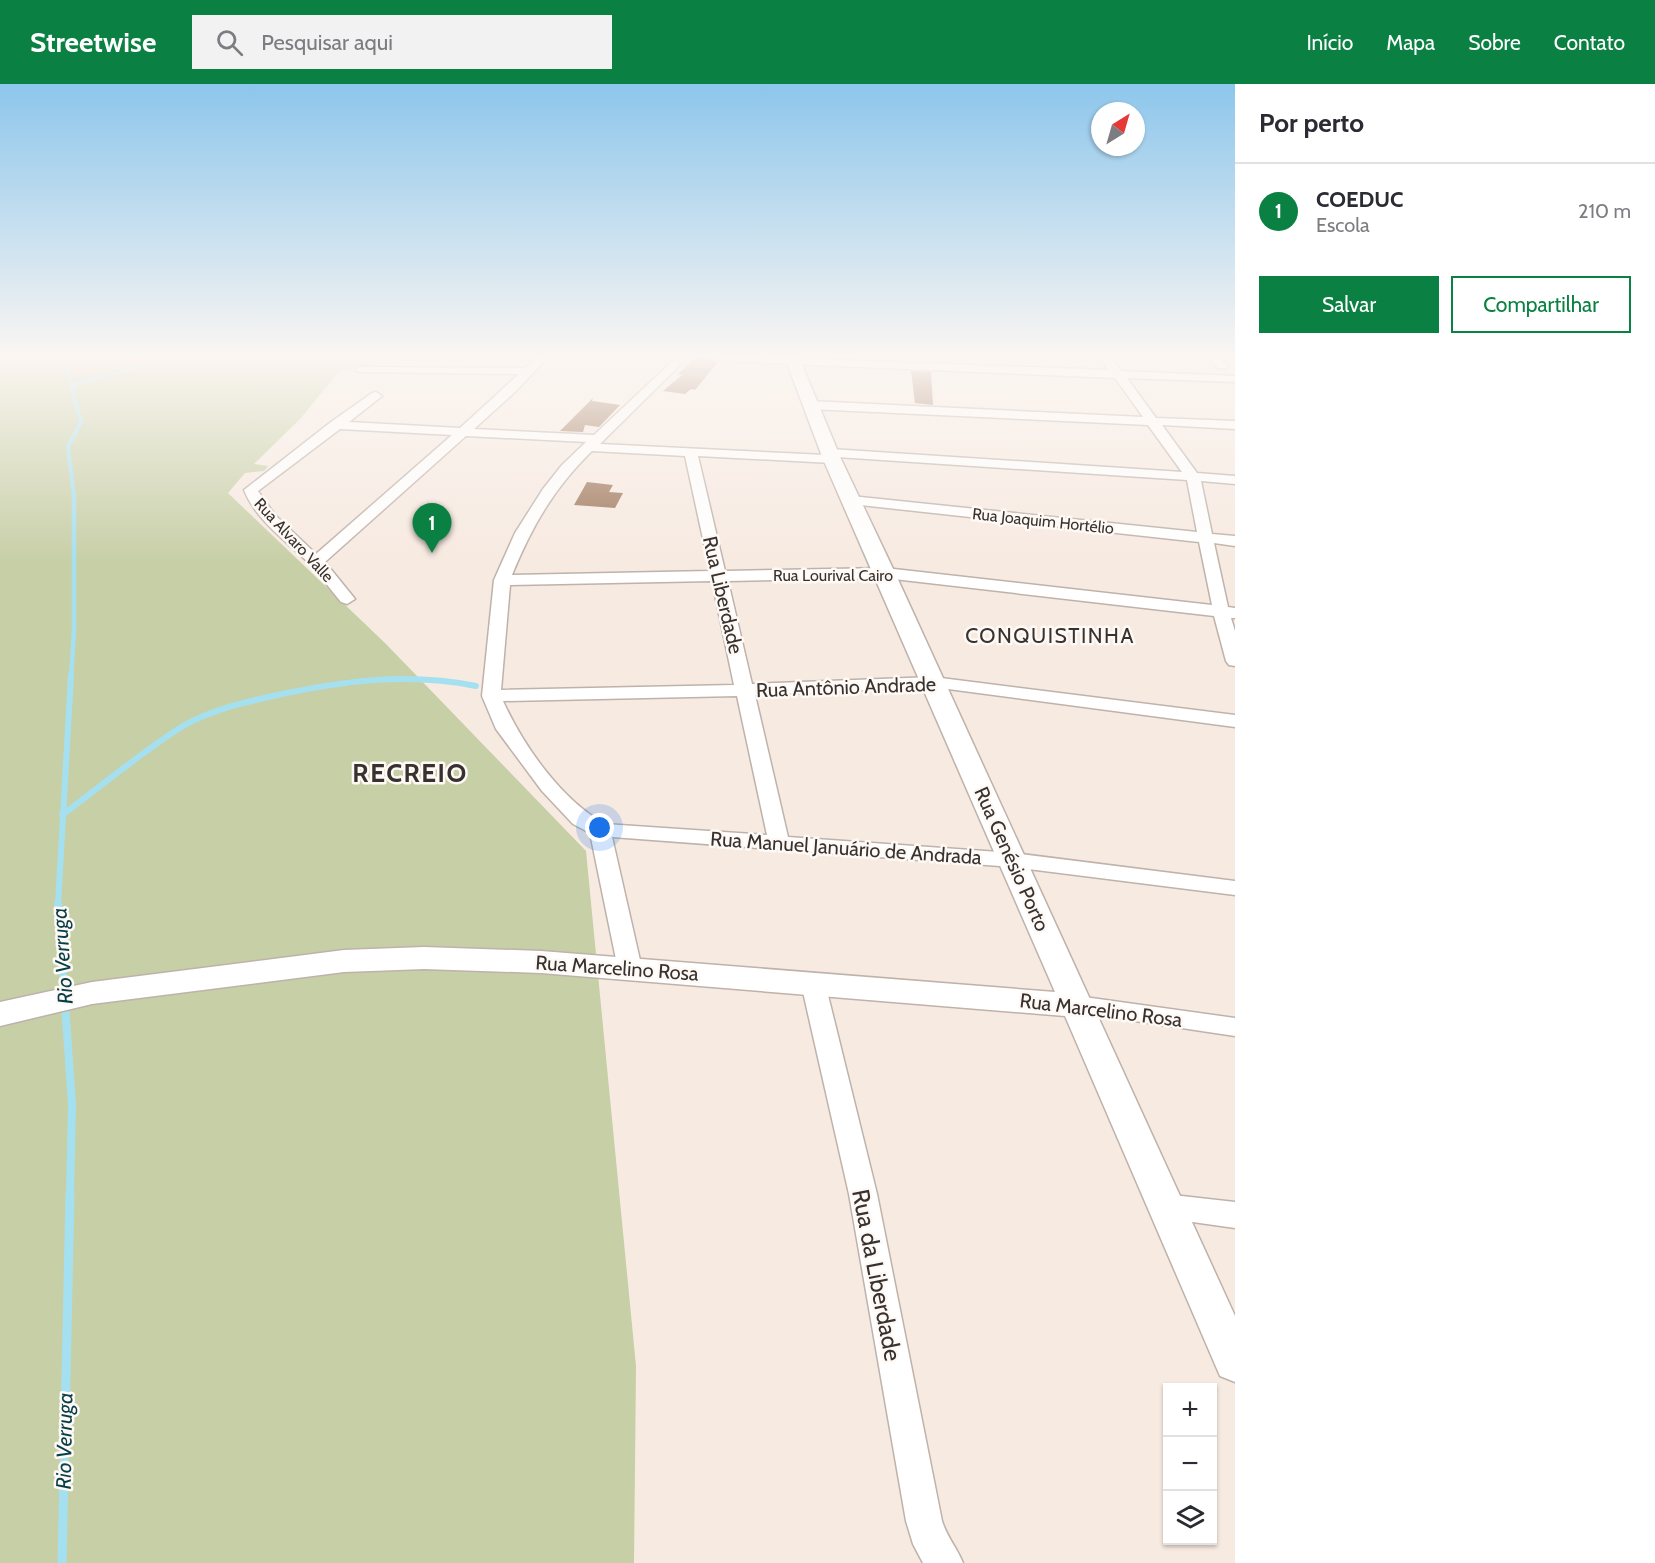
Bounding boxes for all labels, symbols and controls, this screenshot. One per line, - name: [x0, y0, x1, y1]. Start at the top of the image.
- search box: [192, 15, 612, 69]
- text: Streetwise: [30, 25, 156, 59]
- icon: search: [213, 26, 246, 59]
- text: Pesquisar aqui: [261, 29, 393, 56]
- text: Início: [1306, 30, 1353, 55]
- text: Mapa: [1386, 30, 1435, 55]
- text: Sobre: [1468, 30, 1521, 55]
- text: Contato: [1554, 30, 1625, 55]
- north arrow: [1091, 102, 1145, 156]
- text: Por perto: [1259, 107, 1364, 139]
- text: COEDUC: [1316, 186, 1403, 213]
- text: 1: [1275, 199, 1282, 223]
- text: 210 m: [1578, 199, 1631, 223]
- text: Escola: [1316, 213, 1370, 237]
- button: Salvar: [1259, 276, 1439, 333]
- button: Compartilhar: [1451, 276, 1631, 333]
- street label: Rua Alvaro Valle: [250, 494, 338, 586]
- pin: 1: [412, 504, 452, 553]
- street label: Rua Joaquim Hortélio: [971, 504, 1115, 538]
- street label: Rua Liberdade: [698, 534, 748, 656]
- street label: Rua Lourival Cairo: [773, 566, 893, 585]
- district label: CONQUISTINHA: [965, 623, 1135, 648]
- street label: Rua Antônio Andrade: [756, 672, 936, 702]
- district label: RECREIO: [352, 757, 468, 789]
- street label: Rua Genésio Porto: [969, 783, 1055, 935]
- your location: [585, 813, 614, 842]
- street label: Rua Manuel Januário de Andrada: [710, 827, 983, 869]
- water label: Rio Verruga: [46, 907, 78, 1005]
- street label: Rua Marcelino Rosa: [535, 950, 700, 986]
- street label: Rua Marcelino Rosa: [1018, 988, 1184, 1032]
- street label: Rua da Liberdade: [846, 1187, 908, 1363]
- map controls: [1163, 1383, 1217, 1545]
- button: +: [1163, 1383, 1217, 1437]
- water label: Rio Verruga: [51, 1392, 77, 1490]
- button: −: [1163, 1437, 1217, 1491]
- button: layers: [1163, 1491, 1217, 1545]

